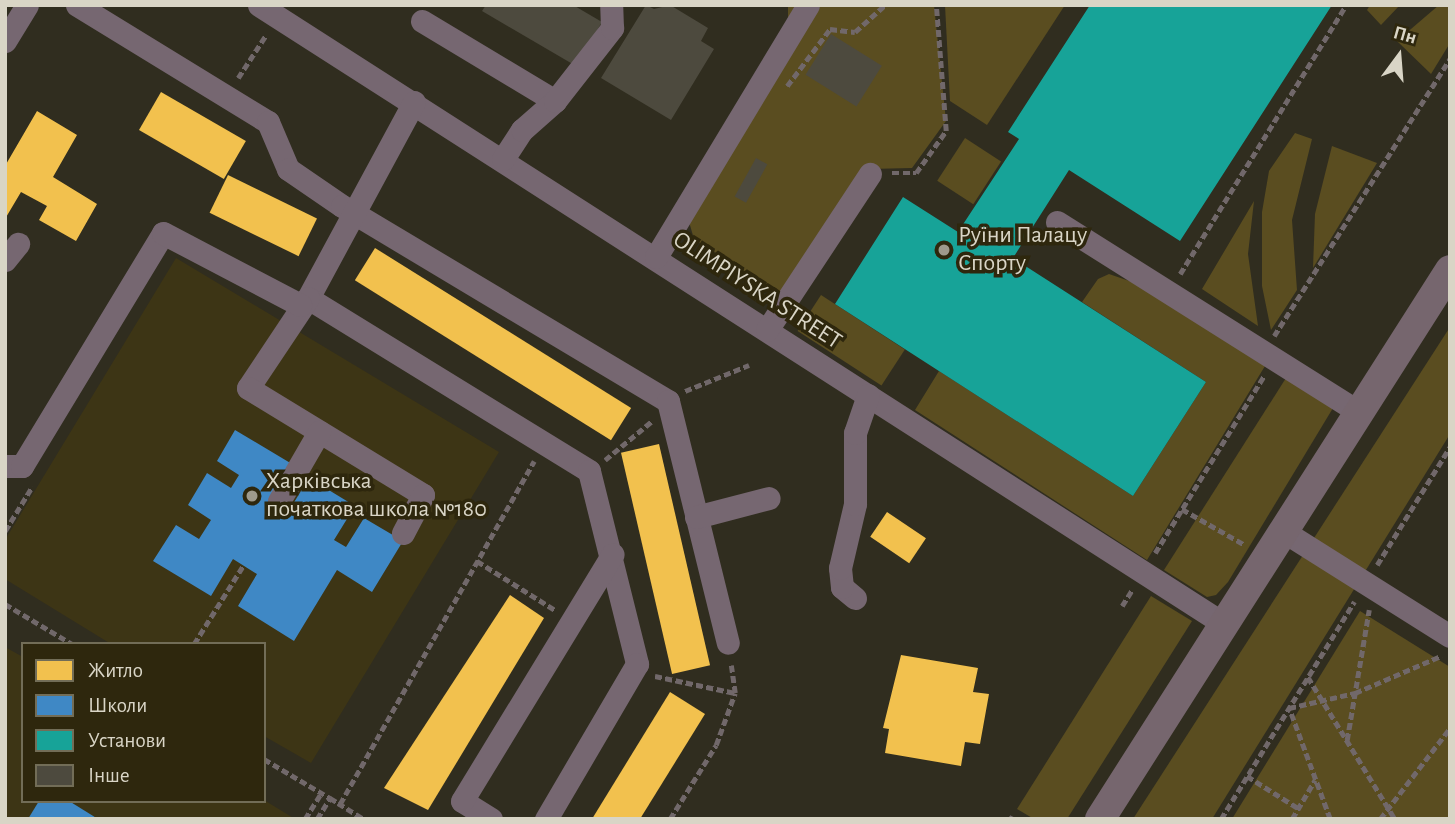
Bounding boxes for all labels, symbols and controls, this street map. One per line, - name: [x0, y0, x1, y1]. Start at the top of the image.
- north arrow: [1364, 21, 1434, 91]
- text: Пн: [1391, 23, 1419, 48]
- place label: Руїни Палацу Спорту: [958, 222, 1087, 278]
- street label: OLIMPIYSKA STREET: [667, 226, 847, 356]
- marker: Руїни Палацу Спорту: [936, 242, 952, 258]
- place label: Харківська початкова школа №180: [266, 468, 487, 524]
- marker: Харківська початкова школа №180: [244, 488, 260, 504]
- legend: [21, 642, 266, 803]
- text: Житло: [88, 660, 143, 681]
- text: Школи: [88, 695, 147, 716]
- text: Установи: [88, 730, 166, 751]
- text: Інше: [88, 765, 130, 786]

